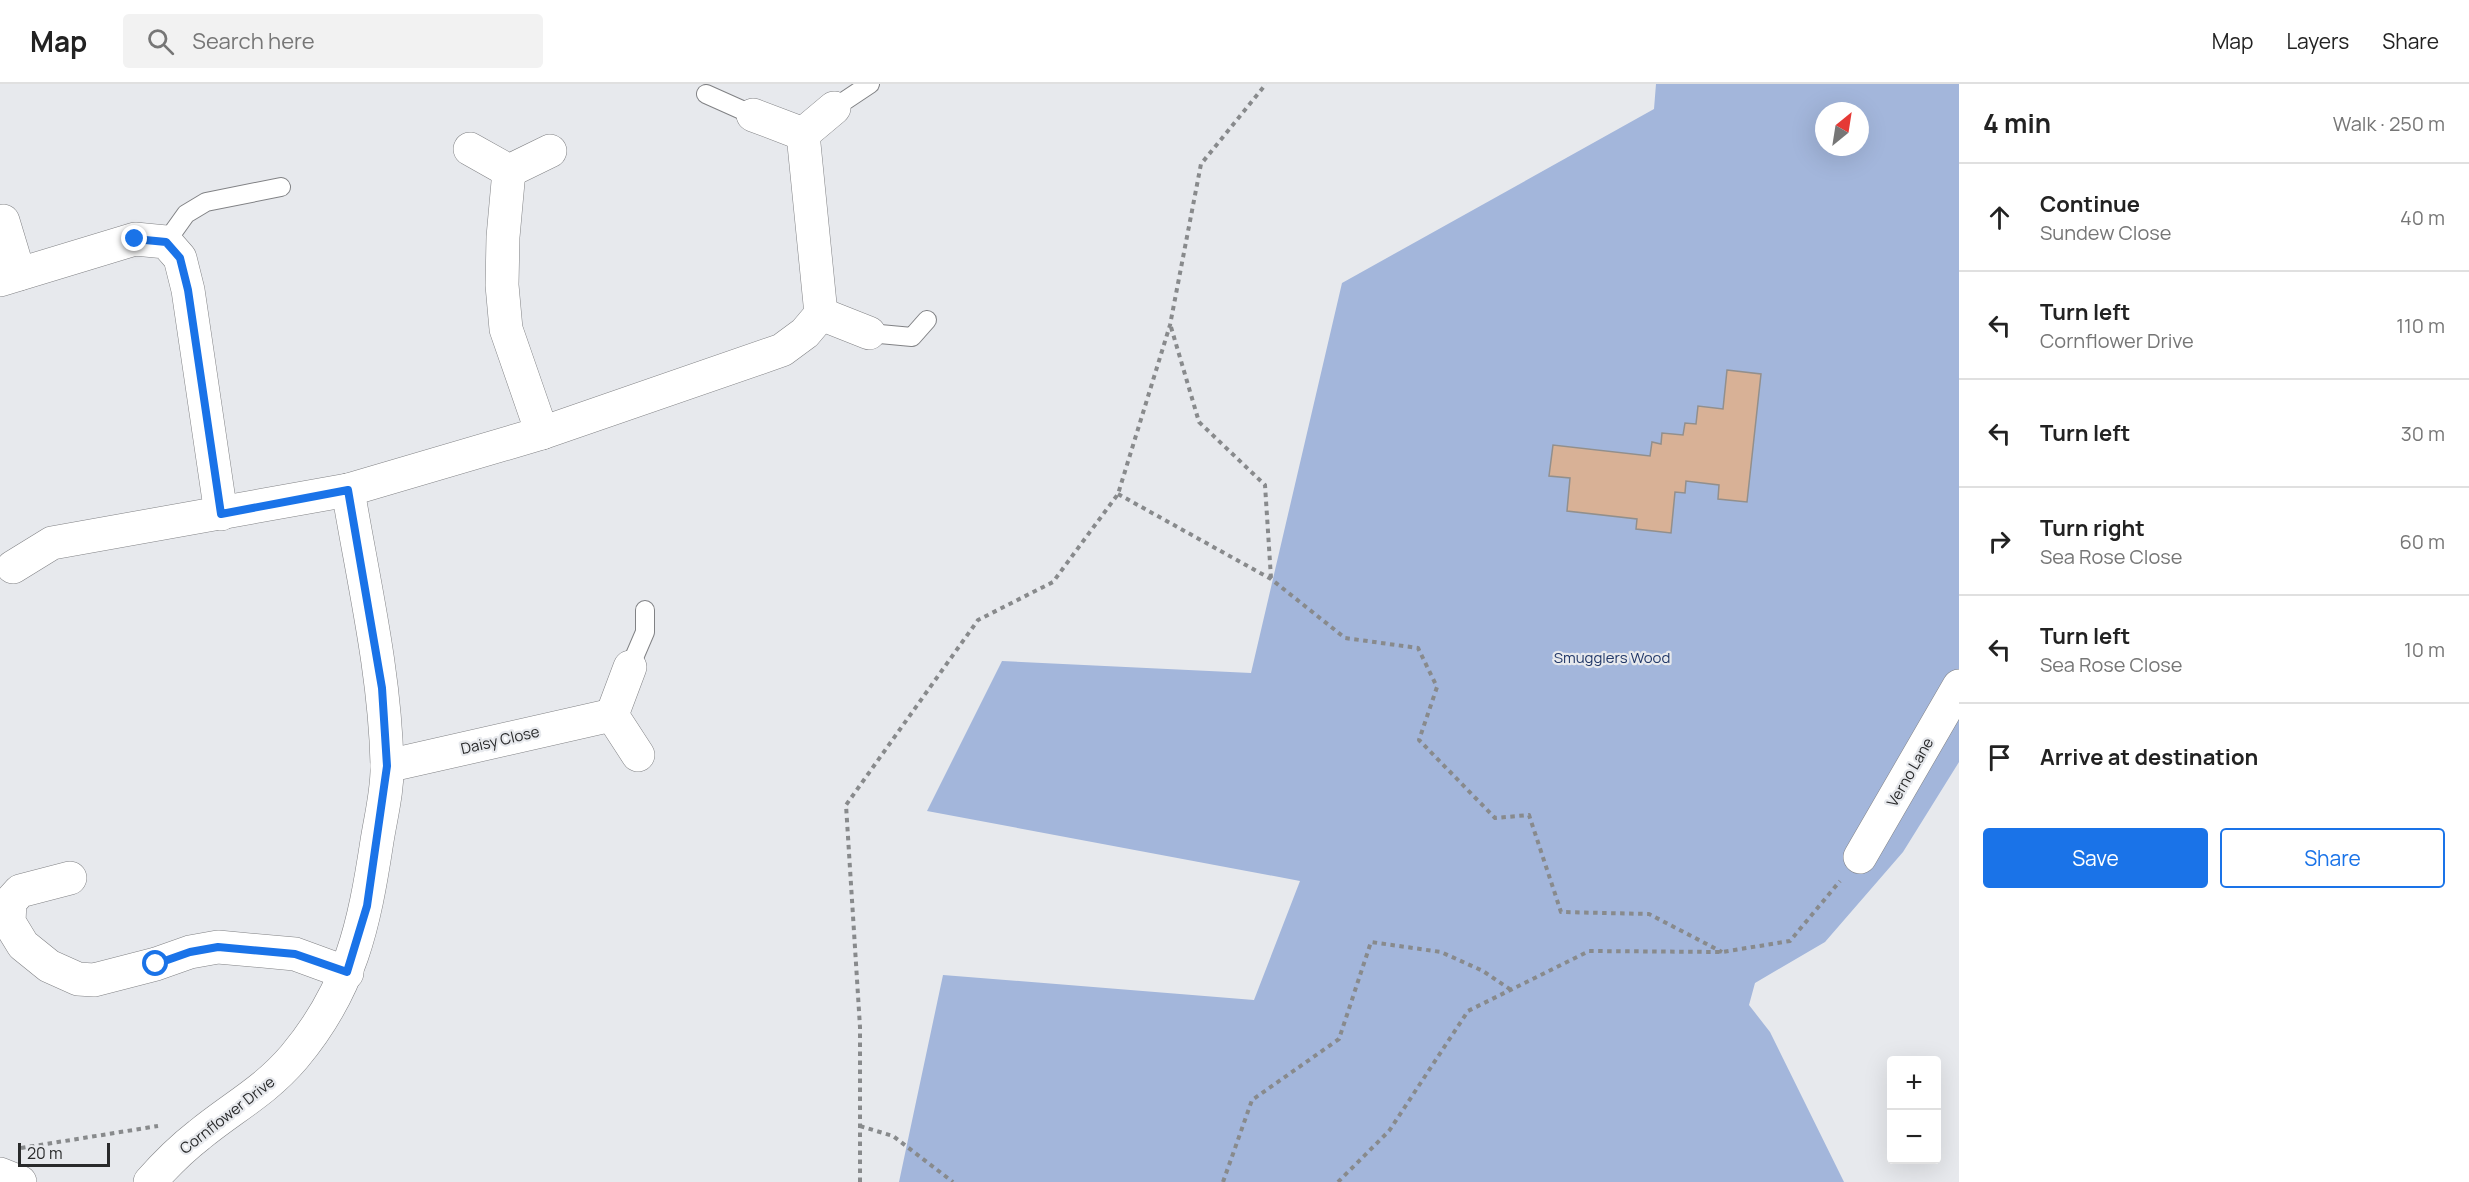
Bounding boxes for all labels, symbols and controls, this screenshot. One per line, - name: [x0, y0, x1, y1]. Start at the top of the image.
- search box: [123, 14, 543, 68]
- text: Map: [30, 22, 87, 60]
- icon: search: [144, 25, 177, 58]
- text: Search here: [192, 26, 315, 56]
- text: Map: [2212, 27, 2253, 55]
- text: Layers: [2286, 27, 2349, 55]
- text: Share: [2382, 27, 2439, 55]
- north arrow: [1815, 102, 1869, 156]
- text: 4 min: [1983, 105, 2051, 141]
- text: Walk · 250 m: [2333, 110, 2445, 137]
- text: Continue: [2040, 189, 2140, 219]
- icon: ahead: [1983, 201, 2016, 234]
- text: 40 m: [2400, 204, 2445, 231]
- text: Sundew Close: [2040, 219, 2171, 246]
- route end: [121, 225, 147, 251]
- text: Turn left: [2040, 297, 2130, 327]
- icon: left: [1983, 309, 2016, 342]
- text: 110 m: [2396, 312, 2445, 339]
- text: Cornflower Drive: [2040, 327, 2194, 354]
- icon: left: [1983, 417, 2016, 450]
- text: Turn left: [2040, 418, 2130, 448]
- text: 30 m: [2401, 420, 2445, 447]
- text: Turn right: [2040, 513, 2145, 543]
- icon: right: [1983, 525, 2016, 558]
- text: 60 m: [2399, 528, 2445, 555]
- text: Sea Rose Close: [2040, 543, 2182, 570]
- text: Turn left: [2040, 621, 2130, 651]
- icon: left: [1983, 633, 2016, 666]
- text: 10 m: [2404, 636, 2445, 663]
- park label: Smugglers Wood: [1554, 647, 1670, 668]
- text: Sea Rose Close: [2040, 651, 2182, 678]
- street label: Daisy Close: [459, 721, 542, 759]
- street label: Verno Lane: [1882, 733, 1938, 810]
- icon: arrive: [1983, 741, 2016, 774]
- text: Arrive at destination: [2040, 742, 2258, 772]
- button: Save: [1983, 828, 2208, 888]
- button: Share: [2220, 828, 2445, 888]
- route start: [142, 950, 168, 976]
- map controls: [1887, 1056, 1941, 1164]
- button: +: [1887, 1056, 1941, 1110]
- street label: Cornflower Drive: [175, 1071, 279, 1159]
- button: −: [1887, 1110, 1941, 1164]
- scale bar: [18, 1140, 110, 1168]
- text: 20 m: [27, 1142, 63, 1164]

